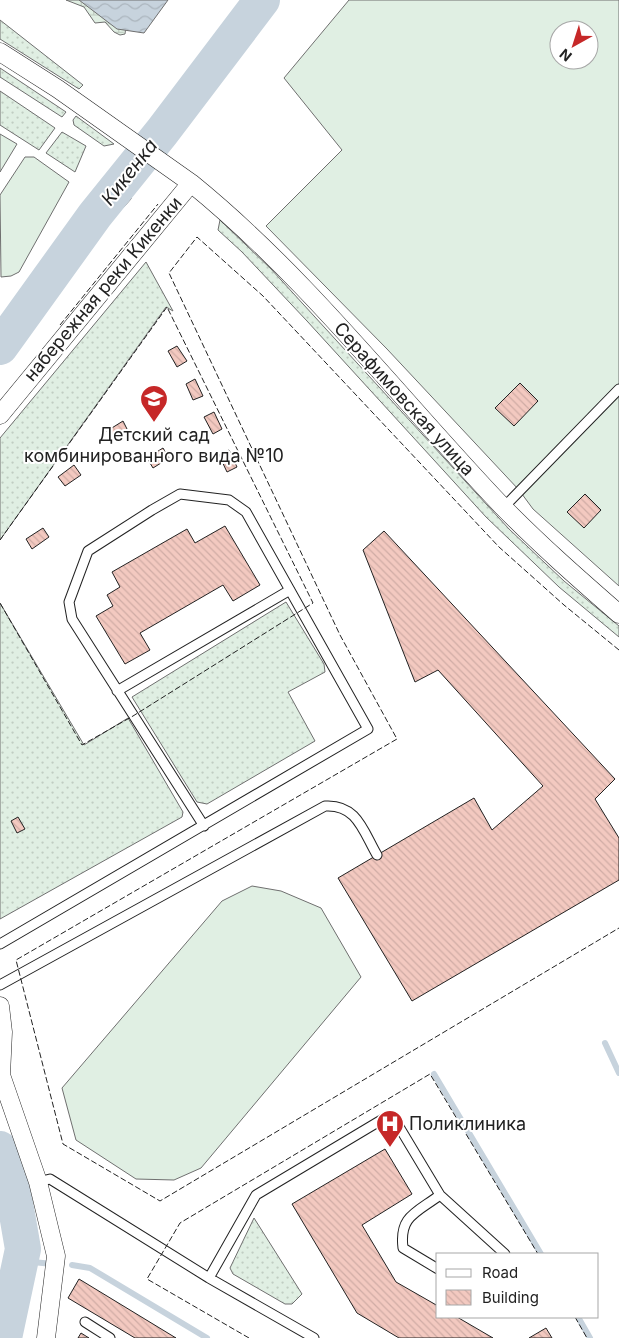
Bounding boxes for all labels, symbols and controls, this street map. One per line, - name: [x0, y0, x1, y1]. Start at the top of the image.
- north arrow: [549, 20, 599, 70]
- text: N: [556, 46, 575, 65]
- water label: Кикенка: [96, 134, 163, 210]
- street label: набережная реки Кикенки: [19, 192, 186, 385]
- street label: Серафимовская улица: [330, 318, 479, 480]
- school or university icon: Детский сад комбинированного вида №10: [139, 384, 169, 423]
- place label: Детский сад комбинированного вида №10: [24, 424, 284, 466]
- hospital icon: Поликлиника: [375, 1109, 405, 1148]
- place label: Поликлиника: [409, 1113, 526, 1134]
- legend: [436, 1253, 599, 1318]
- text: Road: [482, 1263, 518, 1282]
- text: Building: [482, 1288, 539, 1307]

